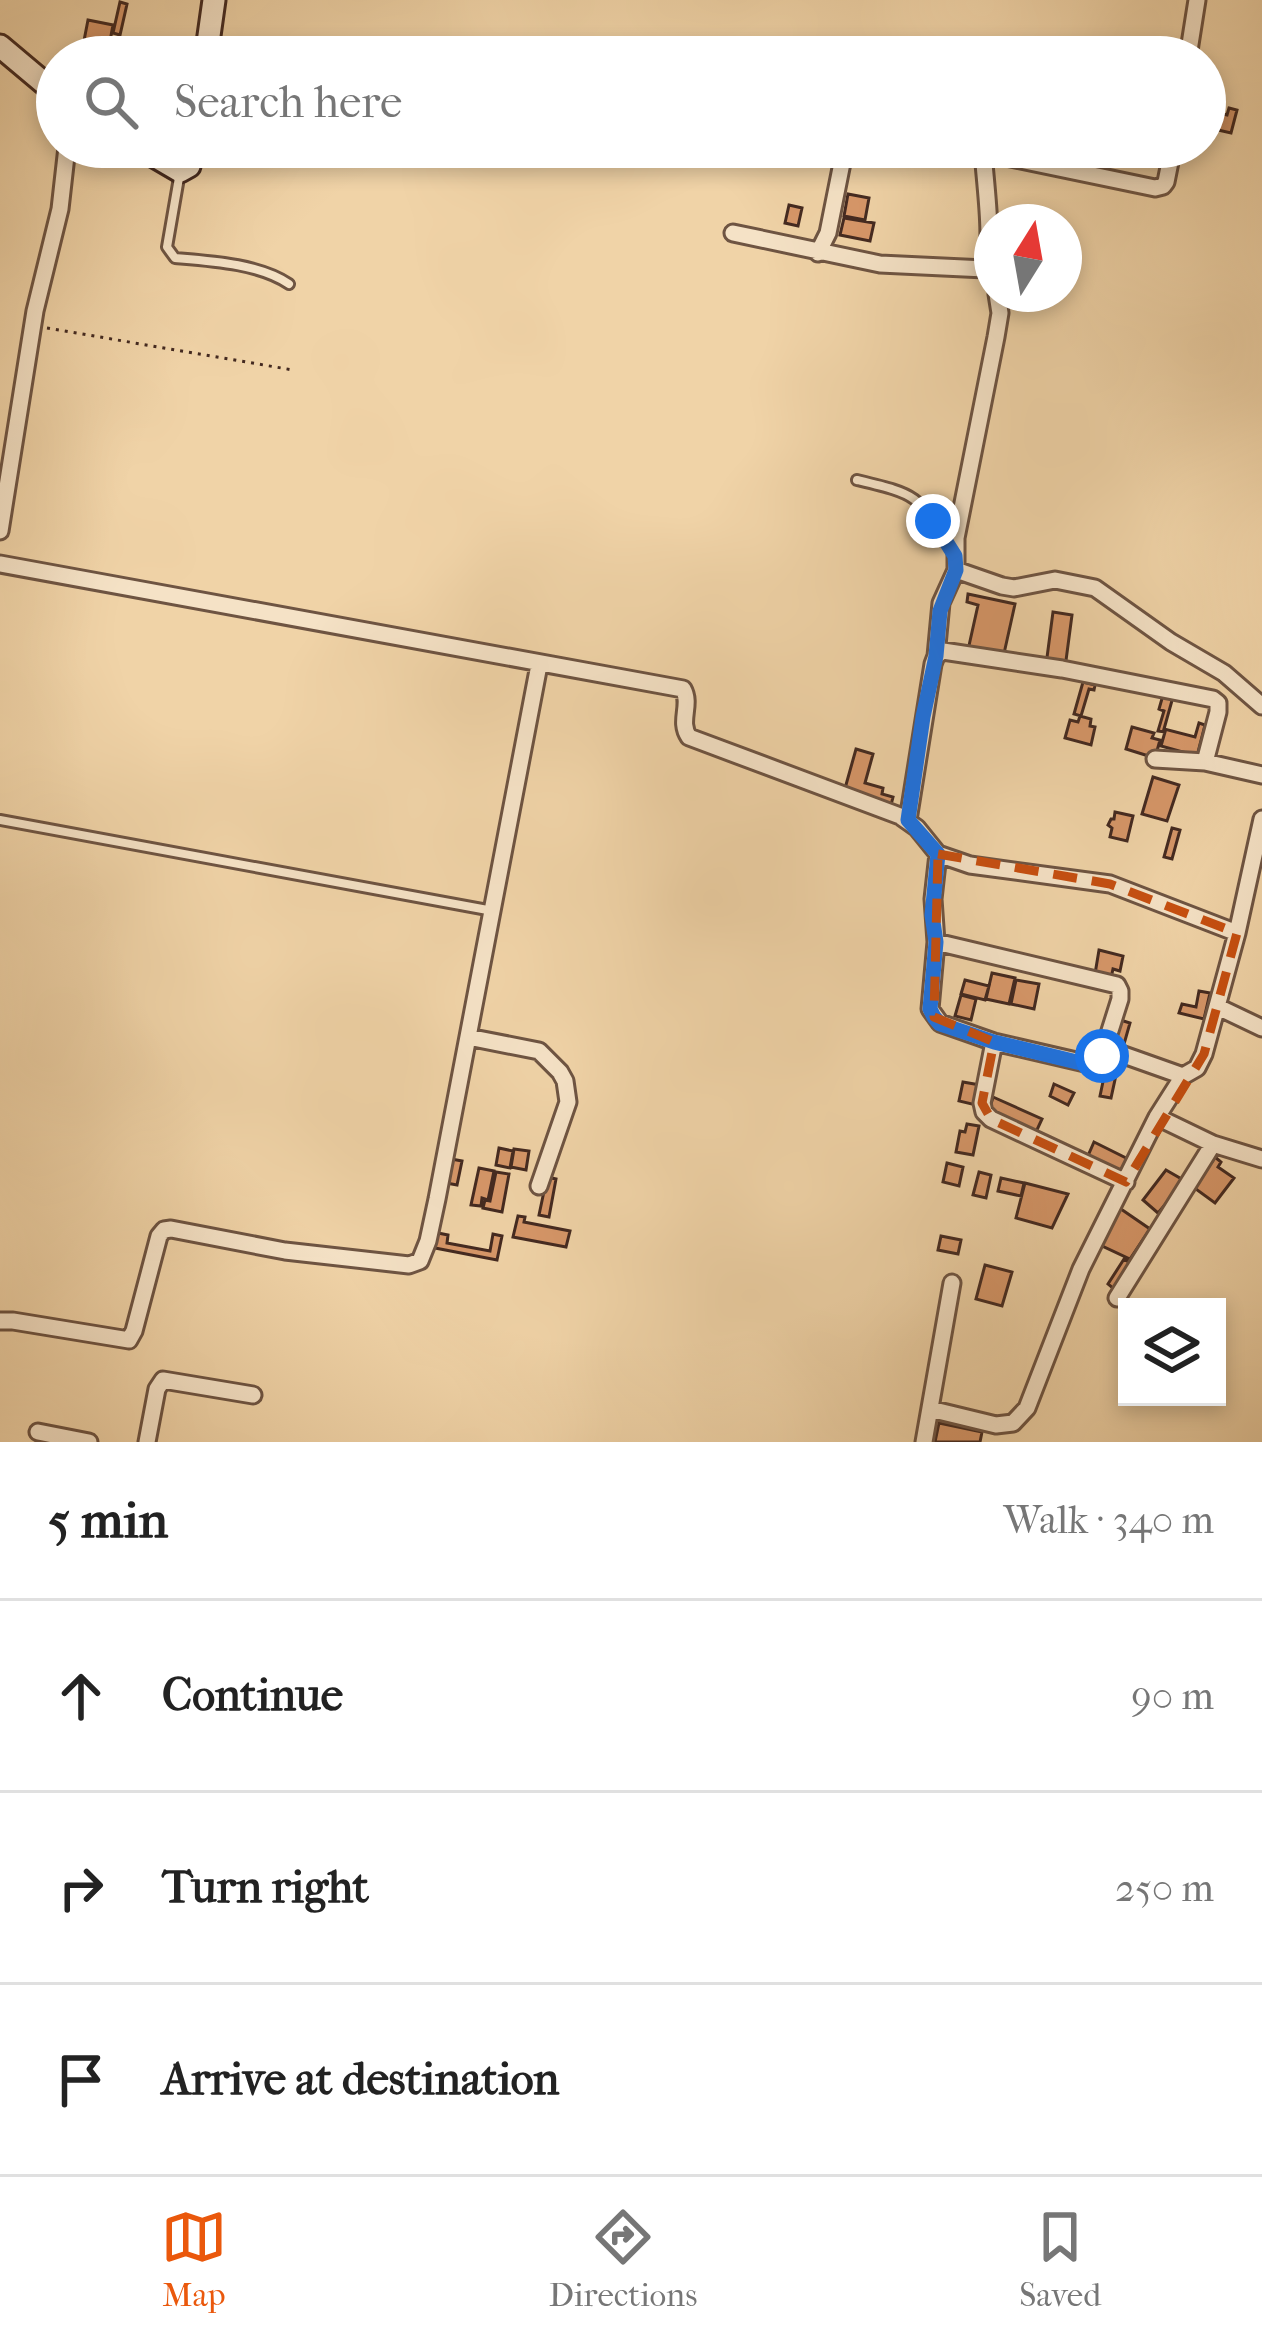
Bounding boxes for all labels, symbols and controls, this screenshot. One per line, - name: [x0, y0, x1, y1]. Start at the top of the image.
- search box: [36, 36, 1226, 168]
- icon: search: [78, 69, 144, 135]
- text: Search here: [174, 76, 402, 129]
- north arrow: [974, 204, 1082, 312]
- route end: [906, 494, 960, 548]
- route start: [1075, 1029, 1129, 1083]
- map controls: [1118, 1298, 1226, 1406]
- button: layers: [1118, 1298, 1226, 1406]
- text: 5 min: [48, 1490, 168, 1550]
- text: Walk · 340 m: [1004, 1497, 1214, 1543]
- icon: ahead: [48, 1663, 114, 1729]
- text: Continue: [162, 1669, 343, 1722]
- text: 90 m: [1131, 1673, 1214, 1719]
- icon: right: [48, 1855, 114, 1921]
- text: Turn right: [162, 1861, 369, 1914]
- text: 250 m: [1115, 1865, 1214, 1911]
- icon: arrive: [48, 2047, 114, 2113]
- text: Arrive at destination: [162, 2053, 559, 2106]
- tab: Map: [161, 2204, 227, 2315]
- tab: Directions: [549, 2204, 697, 2315]
- tab: Saved: [1019, 2204, 1101, 2315]

